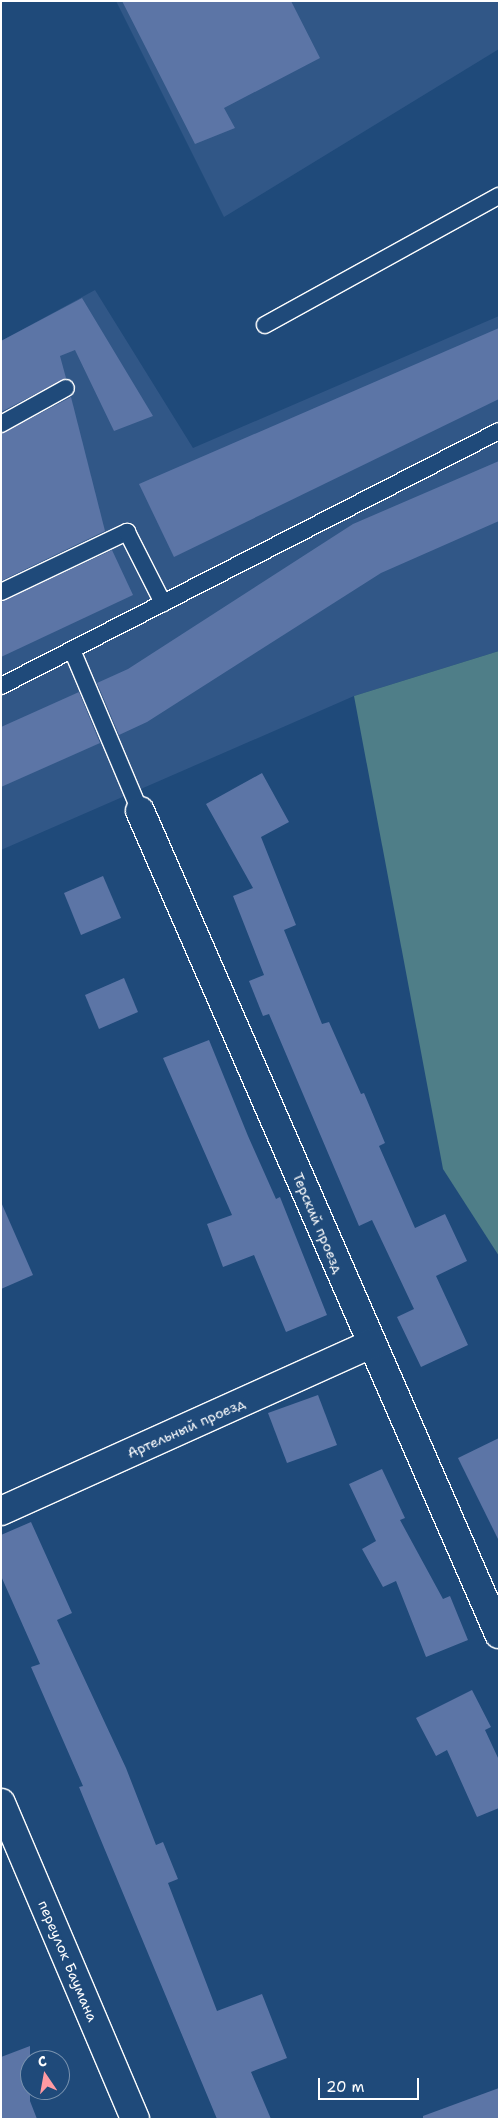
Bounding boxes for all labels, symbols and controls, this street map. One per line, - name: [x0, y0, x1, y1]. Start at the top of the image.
- street label: Терский проезд: [289, 1170, 347, 1276]
- street label: Артельный проезд: [125, 1394, 247, 1462]
- street label: переулок Баумана: [35, 1898, 101, 2024]
- north arrow: [20, 2050, 70, 2100]
- text: С: [36, 2052, 48, 2071]
- scale bar: [320, 2068, 421, 2100]
- text: 20 m: [326, 2077, 365, 2097]

